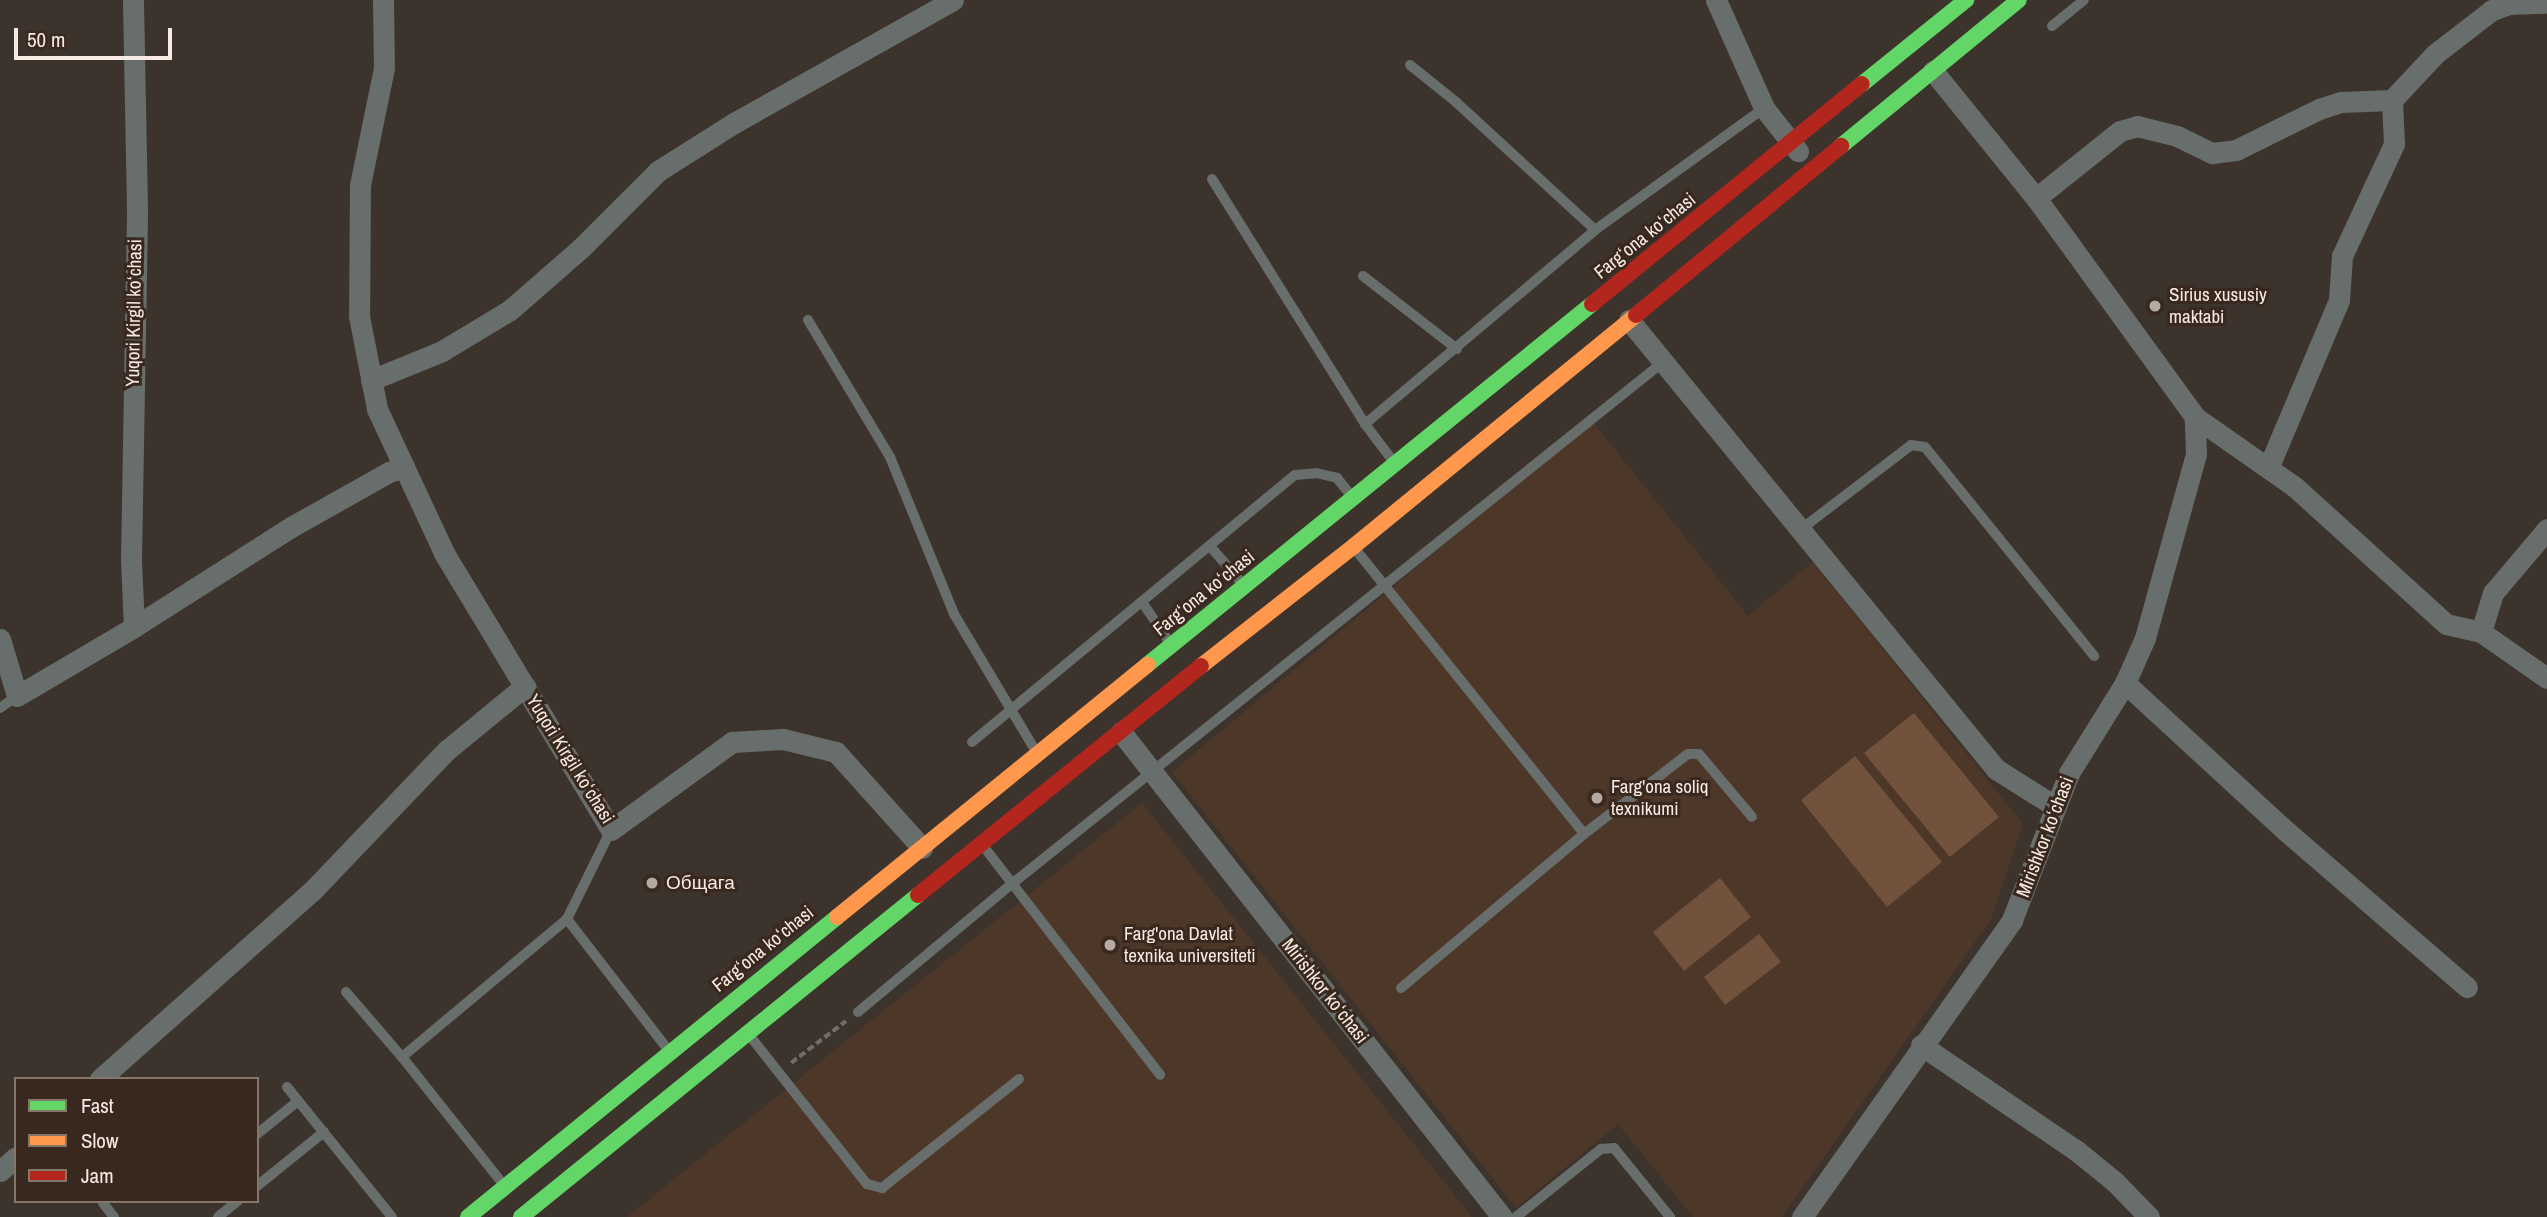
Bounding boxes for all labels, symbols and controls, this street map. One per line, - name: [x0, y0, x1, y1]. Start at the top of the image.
- scale bar: [18, 14, 175, 58]
- text: 50 m: [27, 25, 65, 54]
- street label: Fargʻona koʻchasi: [1590, 188, 1700, 284]
- street label: Yuqori Kirgil koʻchasi: [121, 239, 147, 387]
- place label: Sirius xususiy maktabi: [2169, 284, 2267, 328]
- marker: Sirius xususiy maktabi: [2147, 298, 2163, 314]
- street label: Fargʻona koʻchasi: [1149, 545, 1259, 641]
- street label: Yuqori Kirgil koʻchasi: [521, 690, 619, 828]
- street label: Mirishkor koʻchasi: [2012, 774, 2078, 900]
- place label: Farg'ona soliq texnikumi: [1611, 776, 1708, 820]
- marker: Farg'ona soliq texnikumi: [1589, 790, 1605, 806]
- place label: Общага: [666, 872, 735, 894]
- marker: Общага: [644, 875, 660, 891]
- street label: Fargʻona koʻchasi: [708, 901, 818, 997]
- place label: Farg'ona Davlat texnika universiteti: [1124, 923, 1256, 967]
- street label: Mirishkor koʻchasi: [1277, 934, 1373, 1048]
- marker: Farg'ona Davlat texnika universiteti: [1102, 937, 1118, 953]
- legend: [14, 1077, 259, 1203]
- text: Fast: [81, 1091, 114, 1120]
- text: Slow: [81, 1126, 118, 1155]
- text: Jam: [81, 1161, 114, 1190]

